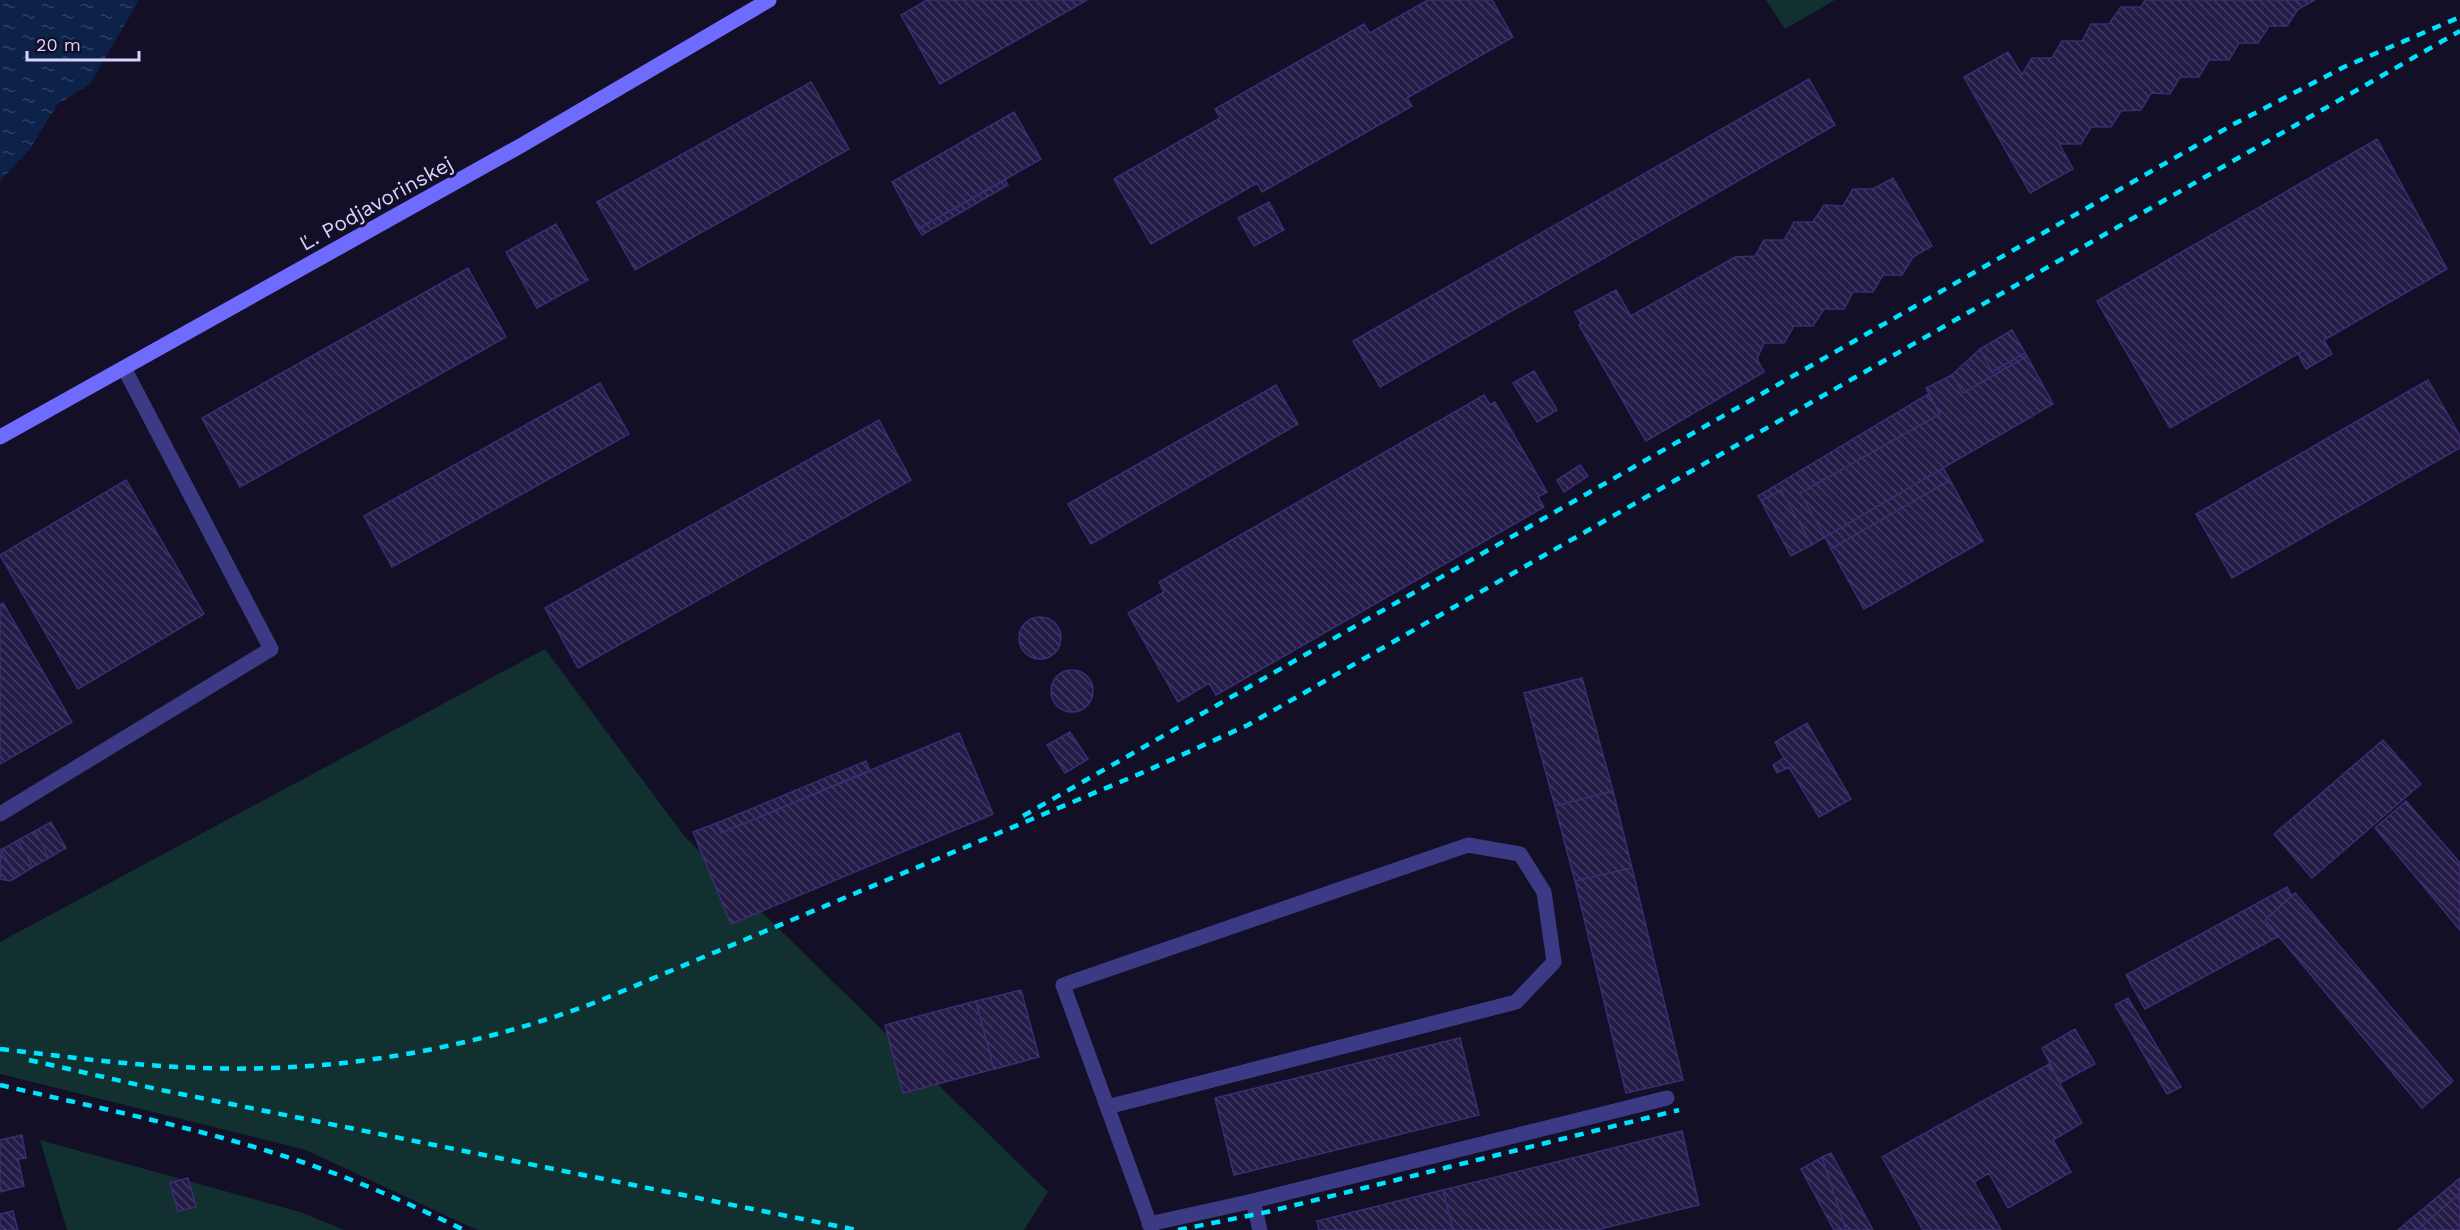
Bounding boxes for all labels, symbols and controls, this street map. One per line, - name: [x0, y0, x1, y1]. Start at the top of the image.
- scale bar: [27, 24, 140, 62]
- text: 20 m: [36, 34, 81, 55]
- street label: Ľ. Podjavorinskej: [295, 150, 457, 256]

